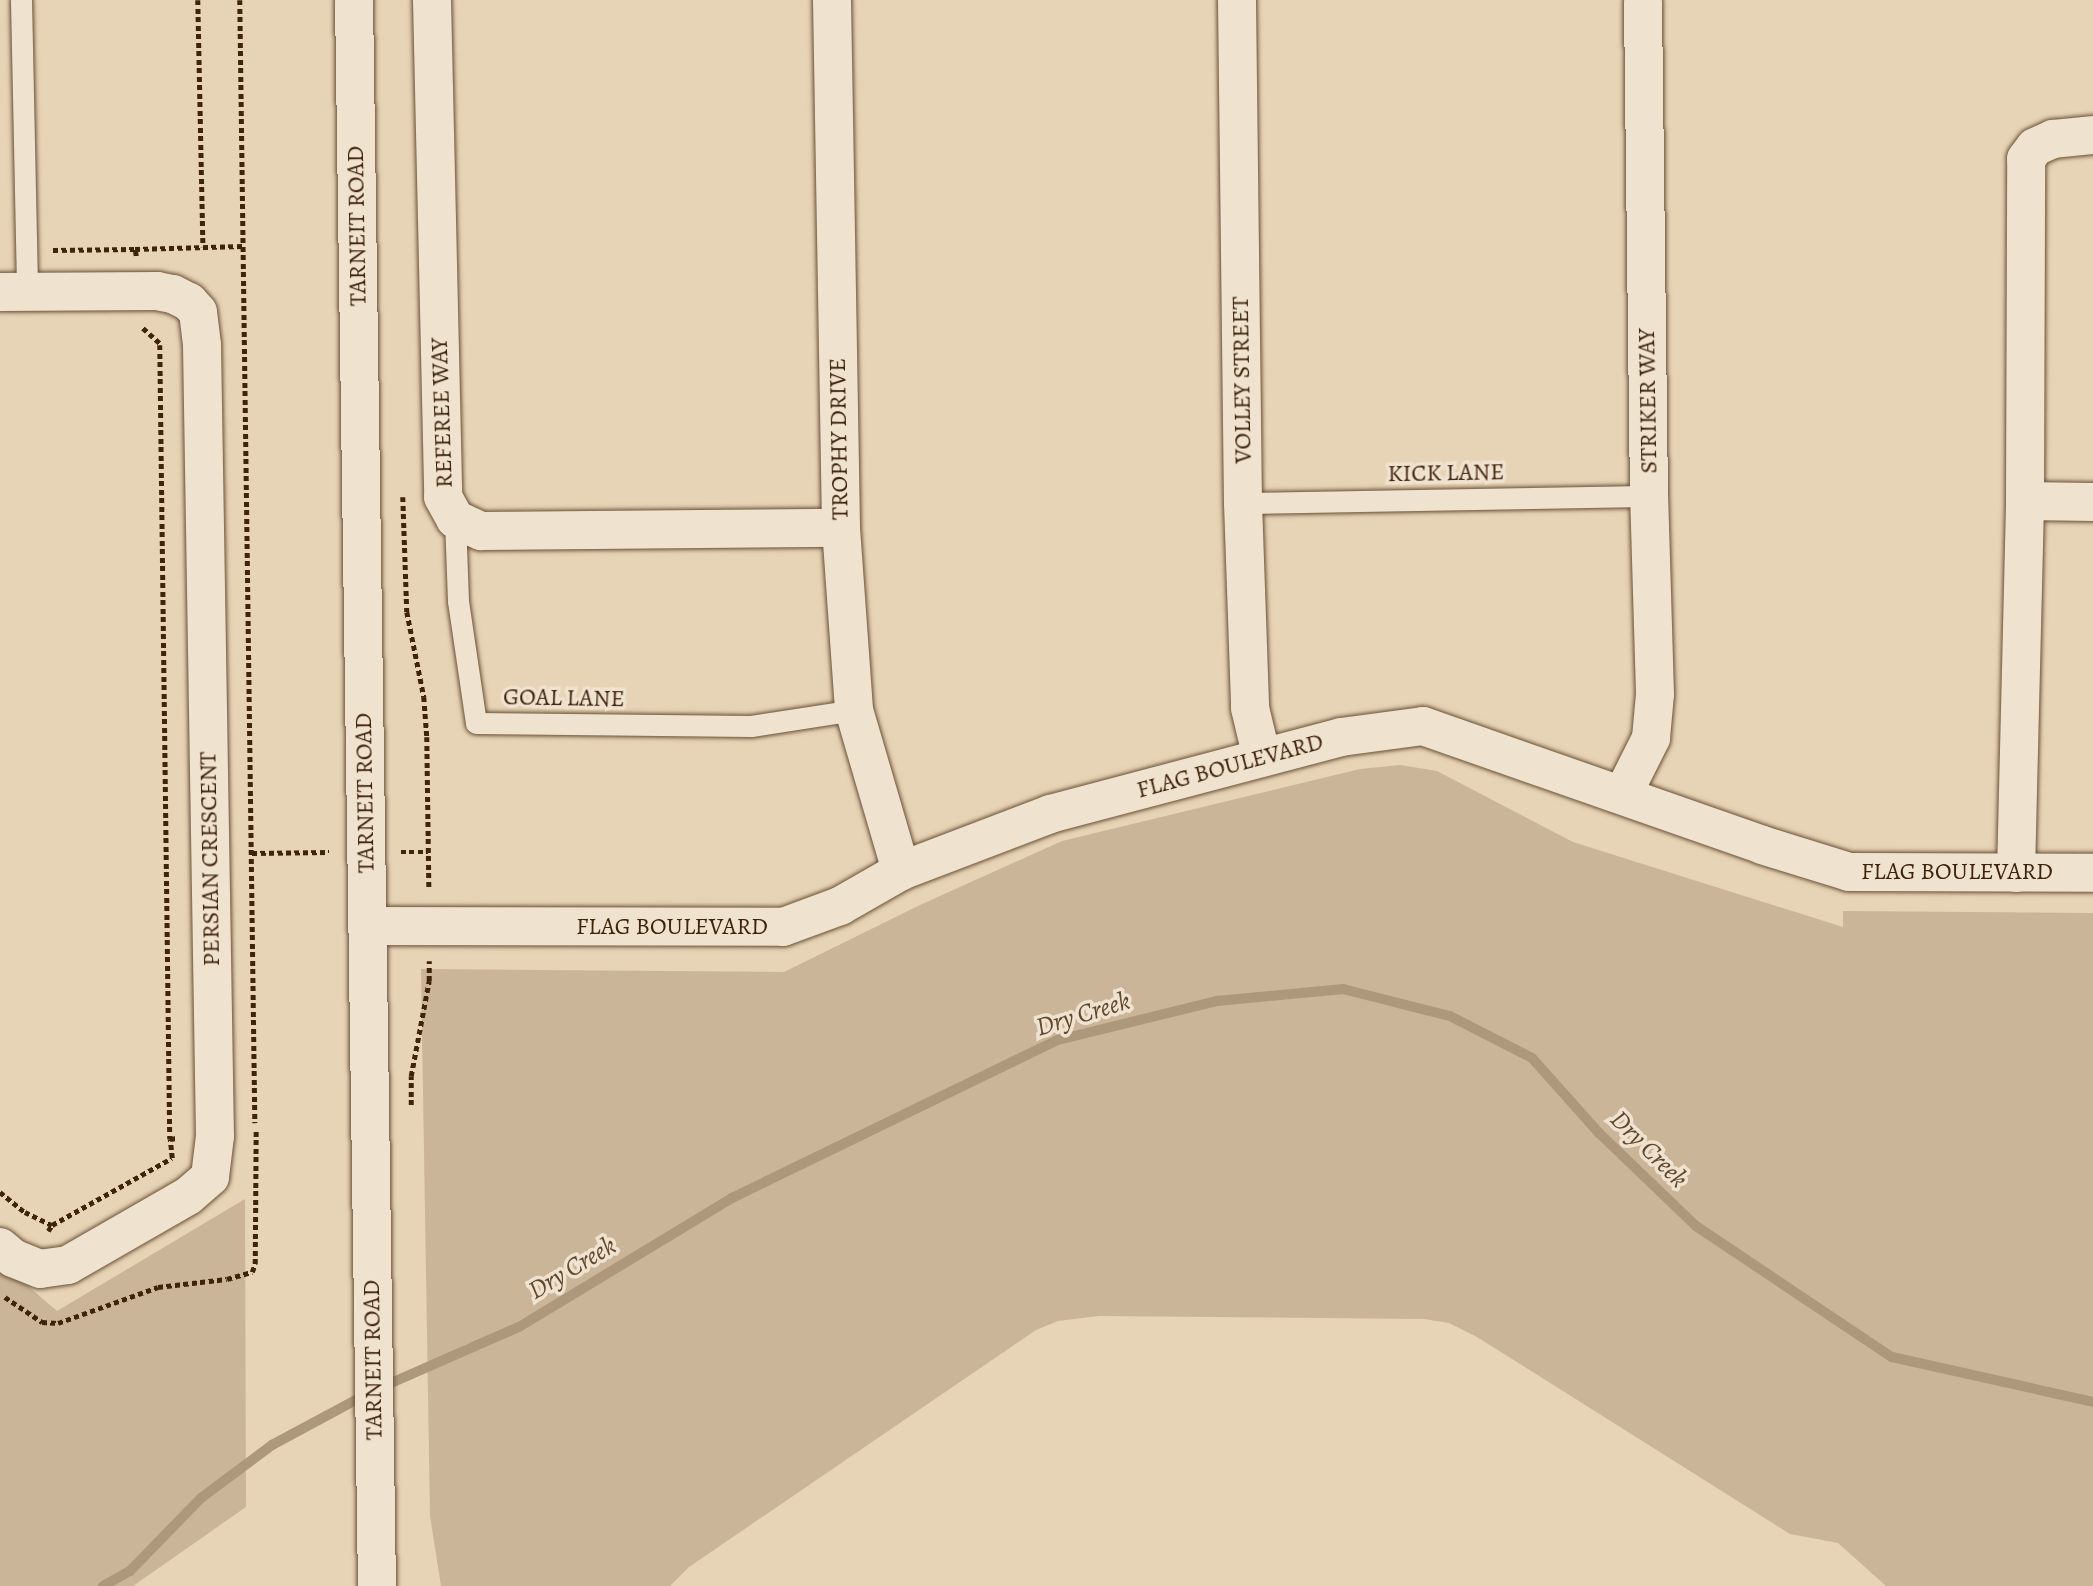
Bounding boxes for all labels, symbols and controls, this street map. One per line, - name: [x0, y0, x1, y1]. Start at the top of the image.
- street label: TARNEIT ROAD: [341, 146, 373, 306]
- street label: VOLLEY STREET: [1226, 296, 1258, 464]
- street label: STRIKER WAY: [1632, 328, 1664, 474]
- street label: REFEREE WAY: [425, 337, 459, 489]
- street label: TROPHY DRIVE: [823, 358, 855, 520]
- street label: KICK LANE: [1387, 458, 1505, 488]
- street label: GOAL LANE: [503, 683, 625, 713]
- street label: TARNEIT ROAD: [349, 713, 381, 873]
- street label: FLAG BOULEVARD: [1134, 727, 1326, 805]
- street label: PERSIAN CRESCENT: [194, 751, 226, 967]
- street label: FLAG BOULEVARD: [1861, 858, 2053, 886]
- street label: FLAG BOULEVARD: [576, 913, 768, 941]
- water label: Dry Creek: [1032, 985, 1134, 1043]
- water label: Dry Creek: [1604, 1104, 1694, 1194]
- water label: Dry Creek: [522, 1230, 622, 1306]
- street label: TARNEIT ROAD: [357, 1280, 389, 1440]

